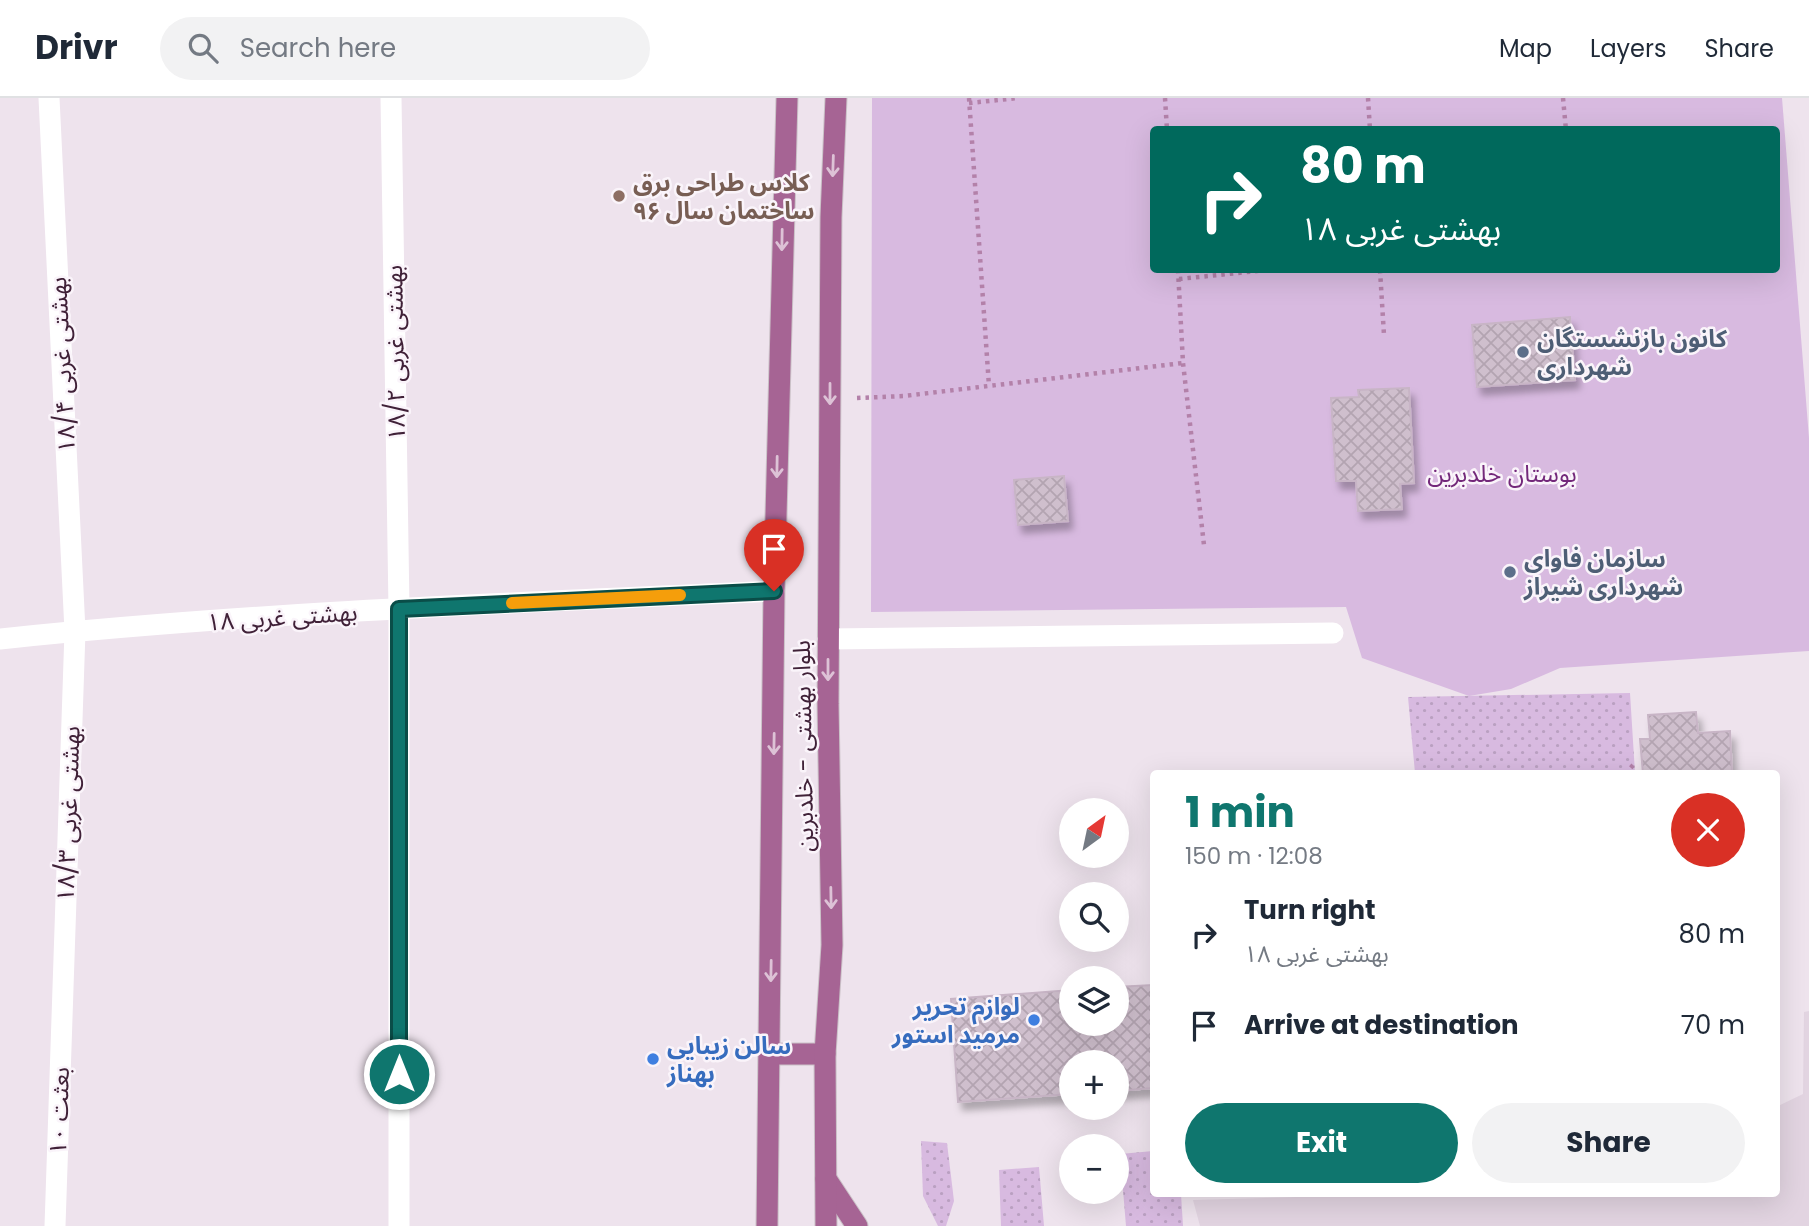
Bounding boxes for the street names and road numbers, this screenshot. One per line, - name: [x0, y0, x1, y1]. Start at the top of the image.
- street label: بهشتی غربی ۱۸/۲: [377, 265, 413, 441]
- street label: بهشتی غربی ۱۸/۴: [41, 276, 83, 454]
- street label: بهشتی غربی ۱۸: [206, 595, 358, 639]
- street label: بلوار بهشتی - خلدبرین: [785, 640, 821, 852]
- street label: بهشتی غربی ۱۸/۳: [48, 725, 88, 903]
- street label: ۱۰ بعثت: [41, 1066, 77, 1156]

